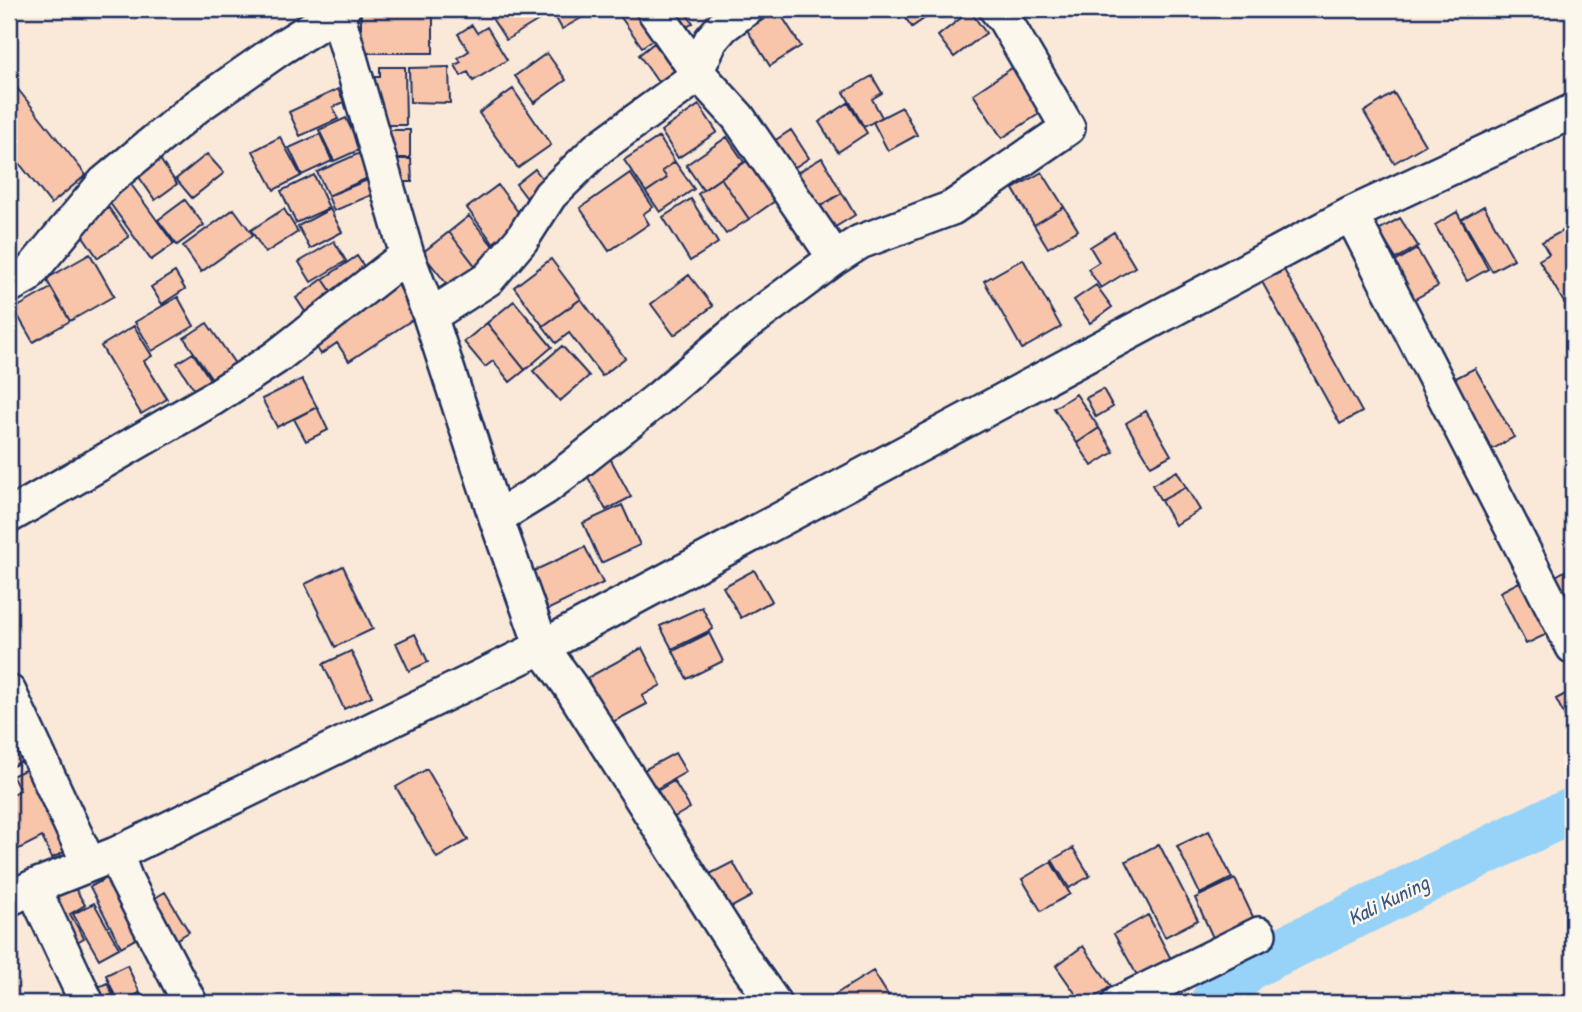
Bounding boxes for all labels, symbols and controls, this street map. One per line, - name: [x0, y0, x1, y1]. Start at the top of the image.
- water label: Kali Kuning: [1343, 867, 1435, 932]

